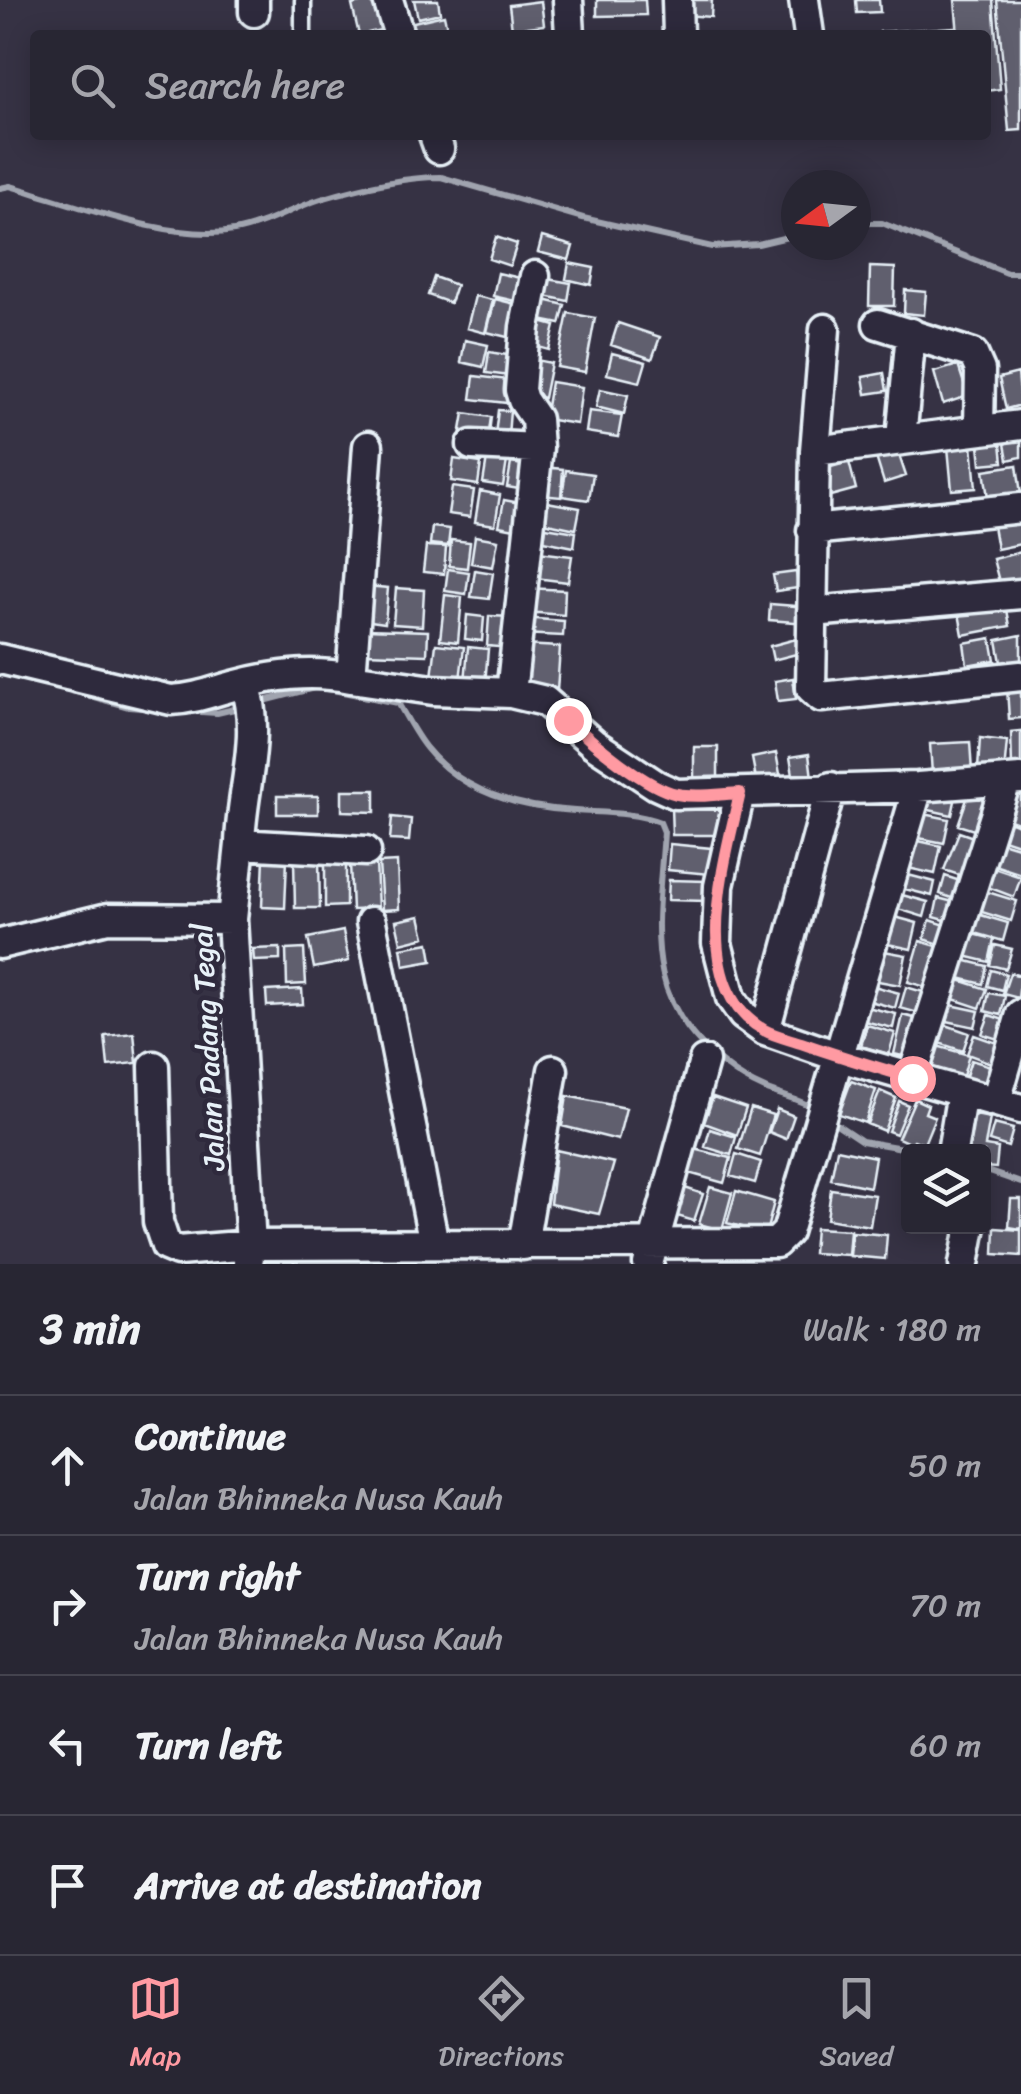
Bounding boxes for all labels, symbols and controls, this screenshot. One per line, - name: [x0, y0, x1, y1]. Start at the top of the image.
- search box: [30, 30, 991, 140]
- text: Search here: [145, 52, 345, 119]
- icon: search: [65, 58, 120, 113]
- north arrow: [781, 170, 871, 260]
- route end: [546, 698, 592, 744]
- street label: Jalan Padang Tegal: [174, 921, 241, 1173]
- route start: [890, 1056, 936, 1102]
- map controls: [901, 1144, 991, 1234]
- button: layers: [901, 1144, 991, 1234]
- text: 3 min: [40, 1292, 140, 1366]
- text: Walk · 180 m: [803, 1301, 981, 1358]
- text: Continue: [135, 1403, 286, 1470]
- text: 50 m: [908, 1437, 981, 1494]
- icon: ahead: [40, 1438, 95, 1493]
- text: Jalan Bhinneka Nusa Kauh: [135, 1470, 503, 1527]
- text: Turn right: [135, 1543, 300, 1610]
- text: 70 m: [910, 1577, 981, 1634]
- icon: right: [40, 1578, 95, 1633]
- text: Jalan Bhinneka Nusa Kauh: [135, 1610, 503, 1667]
- text: Turn left: [135, 1712, 281, 1779]
- text: 60 m: [910, 1717, 981, 1774]
- icon: left: [40, 1718, 95, 1773]
- text: Arrive at destination: [135, 1852, 482, 1919]
- icon: arrive: [40, 1858, 95, 1913]
- tab: Map: [128, 1971, 183, 2080]
- tab: Directions: [438, 1971, 564, 2080]
- tab: Saved: [819, 1971, 893, 2080]

